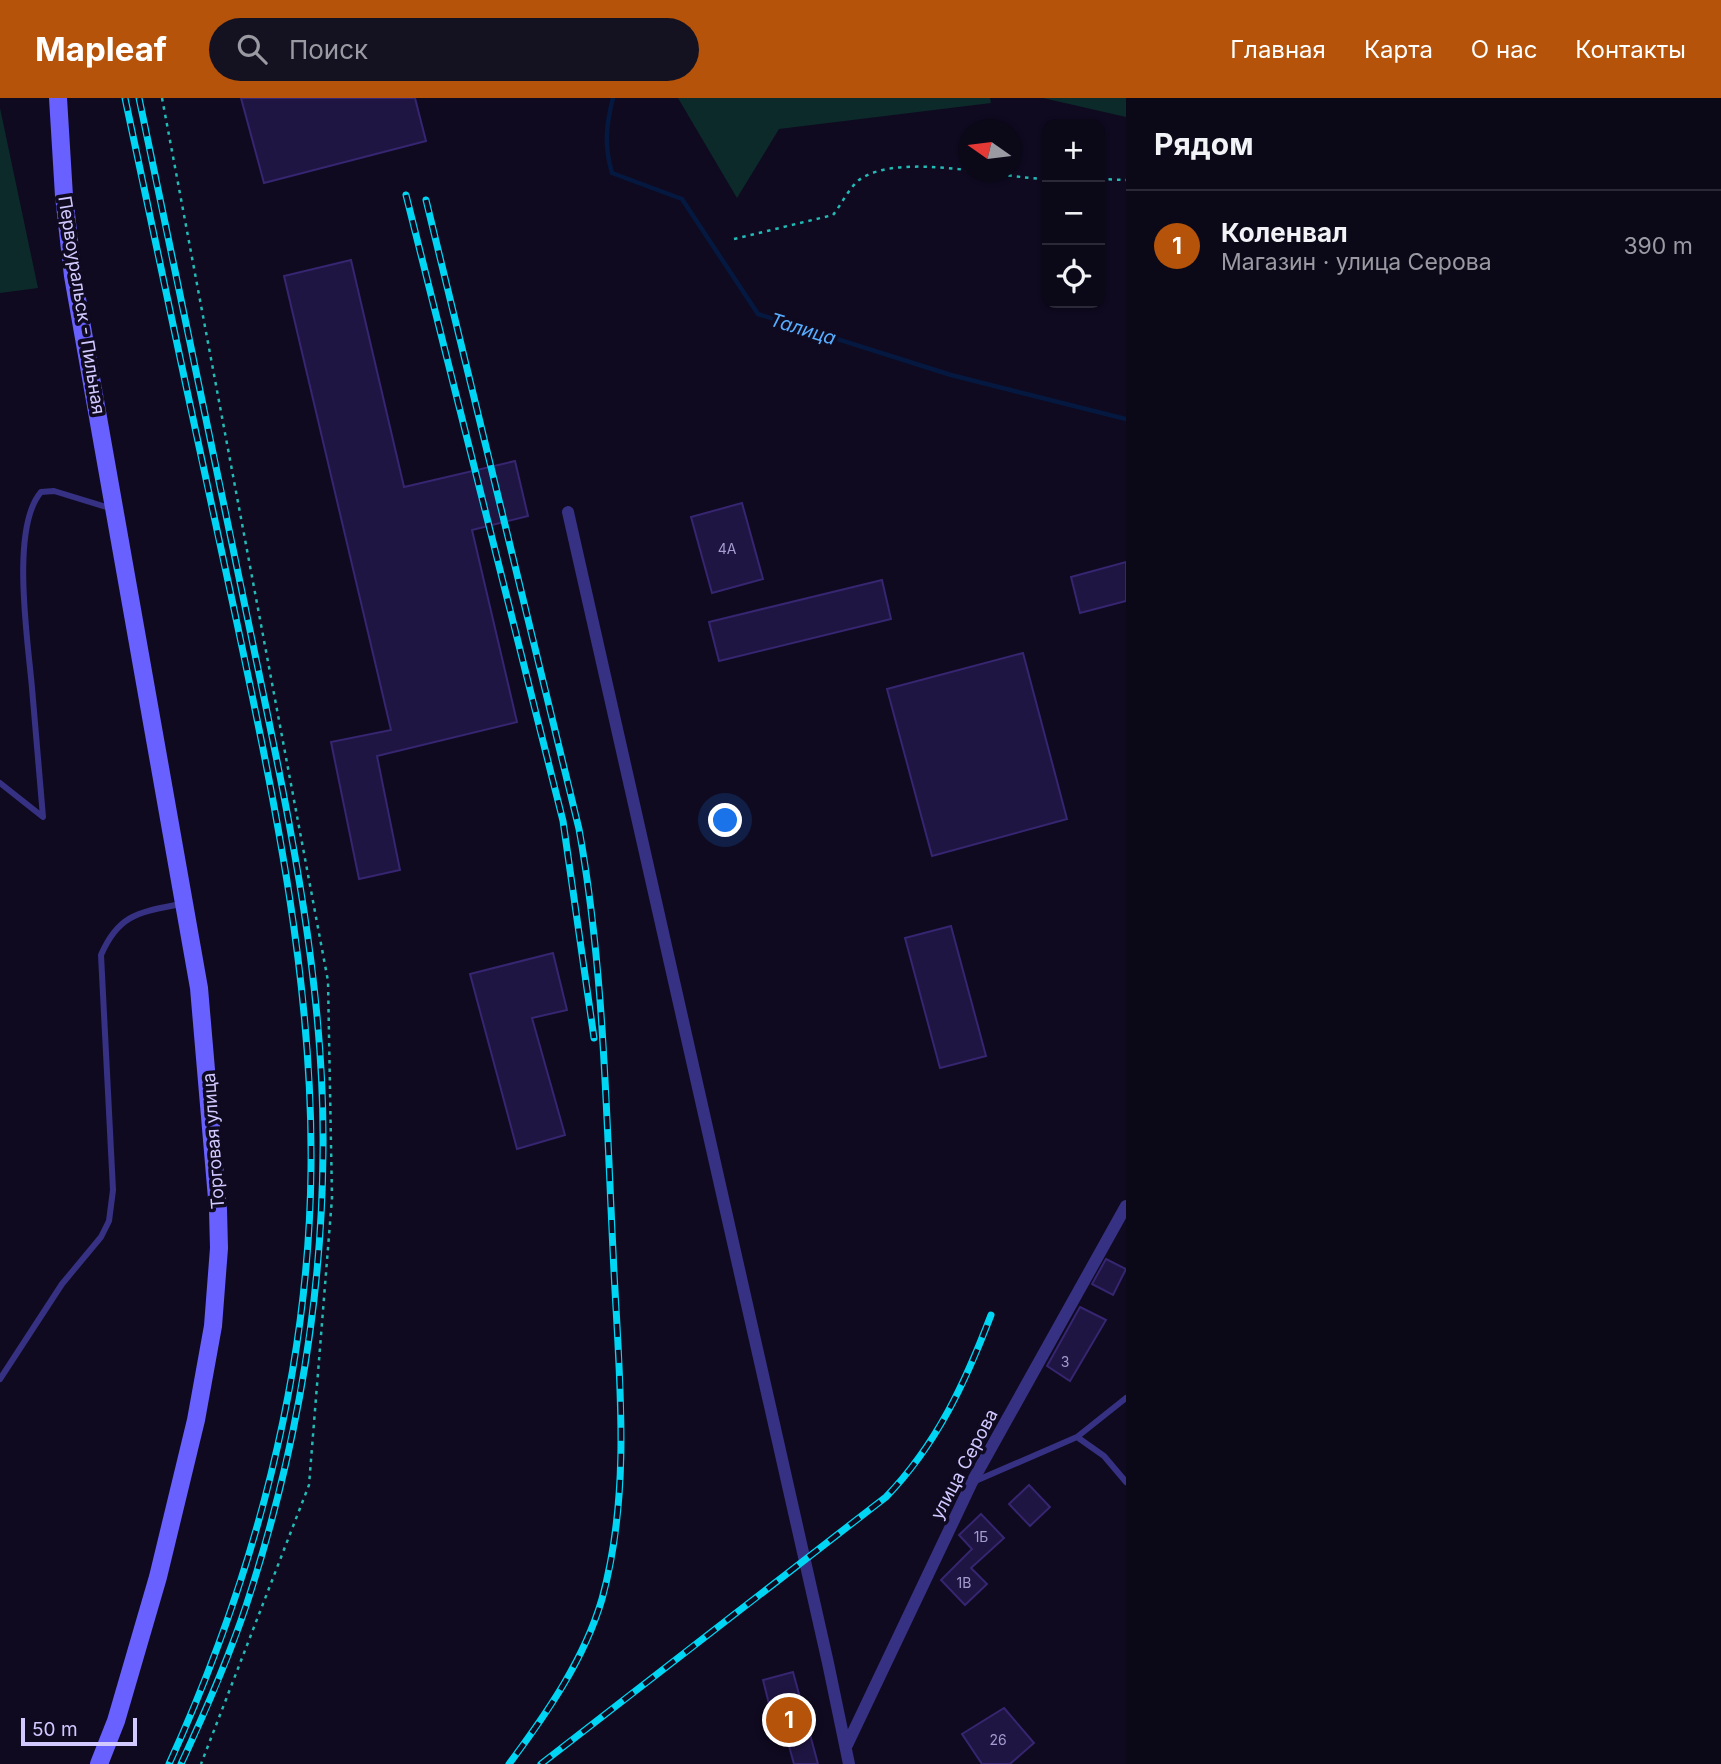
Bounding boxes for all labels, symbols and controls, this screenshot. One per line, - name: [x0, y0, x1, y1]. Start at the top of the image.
- search box: [209, 18, 699, 81]
- text: Mapleaf: [35, 29, 167, 69]
- icon: search: [233, 30, 271, 68]
- text: Поиск: [289, 34, 368, 65]
- text: Главная: [1230, 35, 1326, 64]
- text: Карта: [1364, 35, 1433, 64]
- text: О нас: [1471, 35, 1537, 64]
- text: Контакты: [1575, 35, 1686, 64]
- north arrow: [958, 119, 1021, 182]
- map controls: [1042, 119, 1105, 308]
- button: +: [1042, 119, 1105, 182]
- text: Рядом: [1154, 126, 1254, 162]
- button: −: [1042, 182, 1105, 245]
- street label: Первоуральск - Пильная: [54, 194, 110, 416]
- text: Коленвал: [1221, 217, 1348, 248]
- text: 1: [1172, 232, 1182, 260]
- text: 390 m: [1623, 232, 1693, 260]
- button: locate: [1042, 245, 1105, 308]
- text: Магазин · улица Серова: [1221, 248, 1492, 276]
- water label: Талица: [767, 308, 839, 350]
- house number: 4А: [718, 540, 737, 557]
- your location: [708, 803, 742, 837]
- street label: Торговая улица: [198, 1072, 228, 1210]
- house number: 3: [1061, 1353, 1069, 1370]
- street label: улица Серова: [926, 1405, 1002, 1523]
- house number: 1Б: [974, 1528, 988, 1545]
- house number: 1В: [957, 1574, 971, 1591]
- pin: 1: [766, 1694, 812, 1746]
- scale bar: [21, 1715, 136, 1747]
- text: 50 m: [32, 1718, 78, 1741]
- house number: 26: [989, 1731, 1007, 1748]

